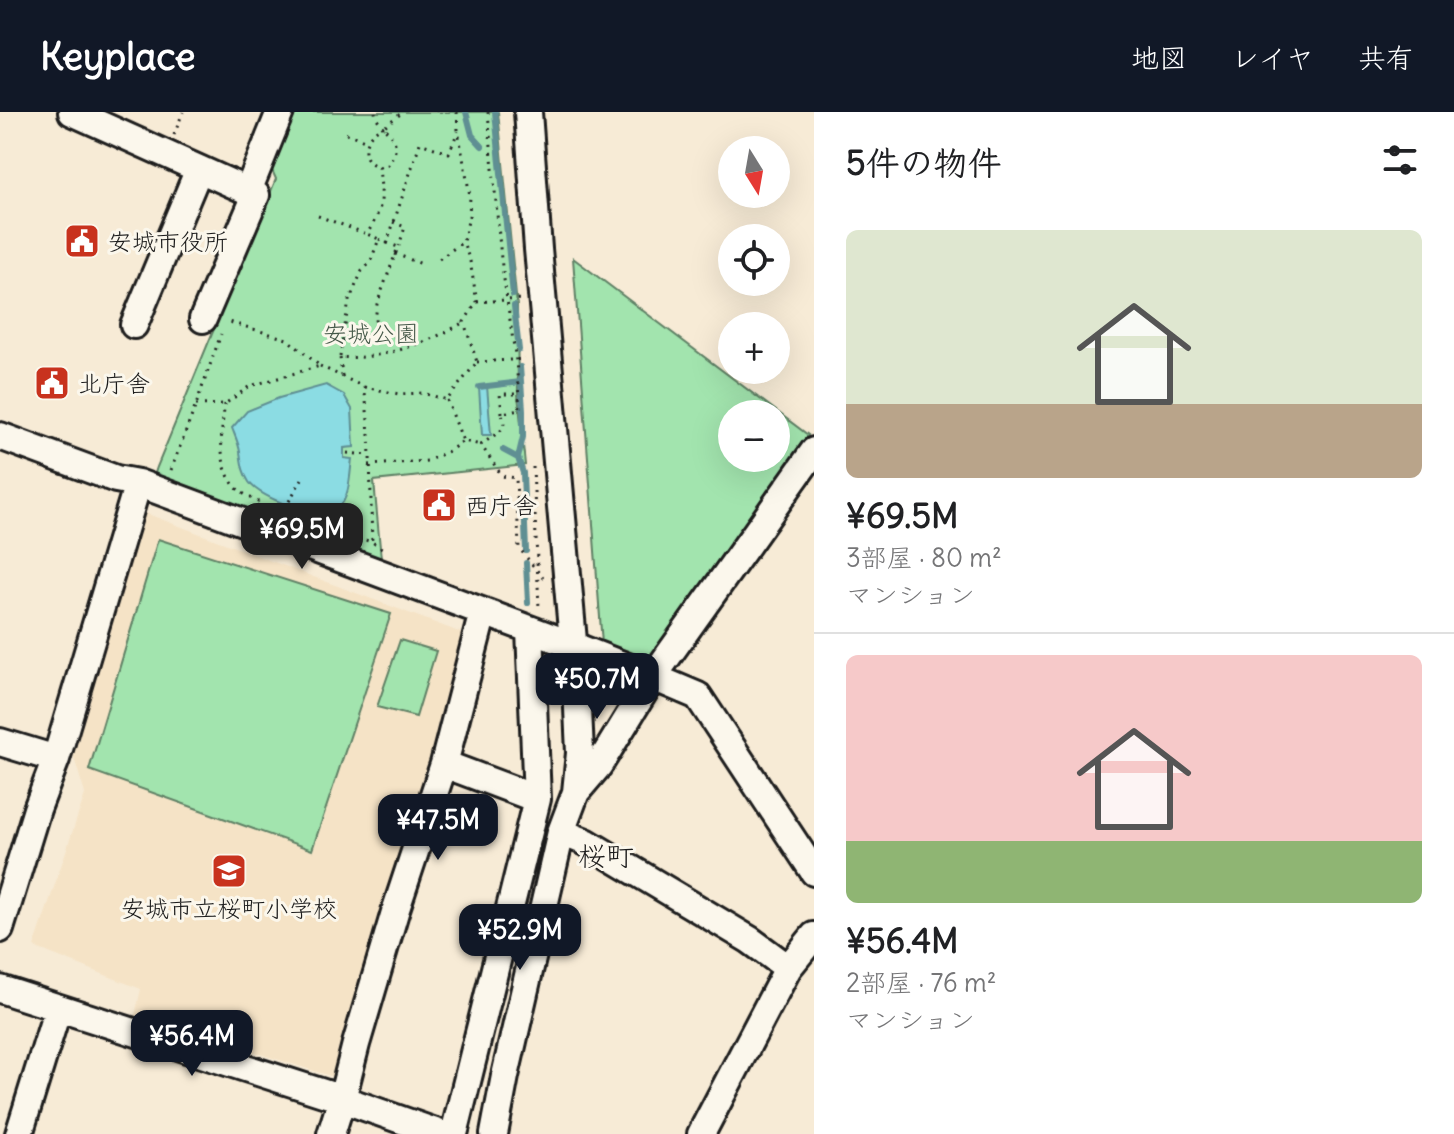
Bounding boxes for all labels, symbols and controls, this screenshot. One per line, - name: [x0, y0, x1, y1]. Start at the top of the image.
- text: Keyplace: [40, 33, 195, 80]
- text: 地図: [1131, 40, 1187, 76]
- text: レイヤ: [1231, 40, 1314, 76]
- text: 共有: [1358, 40, 1414, 76]
- north arrow: [718, 136, 790, 208]
- map controls: [718, 136, 790, 472]
- icon: filters: [1378, 138, 1422, 182]
- text: 5件の物件: [846, 141, 1002, 184]
- public building icon: 安城市役所: [63, 222, 101, 260]
- button: locate: [718, 224, 790, 296]
- place label: 安城市役所: [108, 226, 228, 256]
- icon: home: [1062, 282, 1206, 426]
- button: +: [718, 312, 790, 384]
- park label: 安城公園: [323, 318, 419, 348]
- public building icon: 北庁舎: [33, 364, 71, 402]
- place label: 北庁舎: [78, 368, 150, 398]
- button: −: [718, 400, 790, 472]
- public building icon: 西庁舎: [420, 486, 458, 524]
- place label: 西庁舎: [465, 490, 537, 520]
- text: ¥69.5M: [846, 494, 959, 537]
- pin: ¥69.5M: [237, 503, 367, 571]
- text: ¥69.5M: [259, 512, 345, 545]
- text: 3部屋 · 80 m²: [846, 541, 1002, 574]
- text: マンション: [846, 578, 975, 611]
- pin: ¥50.7M: [532, 653, 662, 721]
- text: ¥50.7M: [554, 662, 640, 695]
- icon: home: [1062, 707, 1206, 851]
- pin: ¥47.5M: [373, 794, 503, 862]
- text: ¥47.5M: [396, 803, 480, 836]
- district label: 桜町: [578, 838, 634, 874]
- school or university icon: 安城市立桜町小学校: [210, 852, 248, 890]
- place label: 安城市立桜町小学校: [121, 893, 337, 923]
- pin: ¥52.9M: [455, 904, 585, 972]
- text: ¥52.9M: [477, 913, 563, 946]
- text: ¥56.4M: [846, 919, 959, 962]
- text: 2部屋 · 76 m²: [846, 966, 997, 999]
- text: マンション: [846, 1003, 975, 1036]
- pin: ¥56.4M: [127, 1010, 257, 1078]
- text: ¥56.4M: [149, 1019, 235, 1052]

